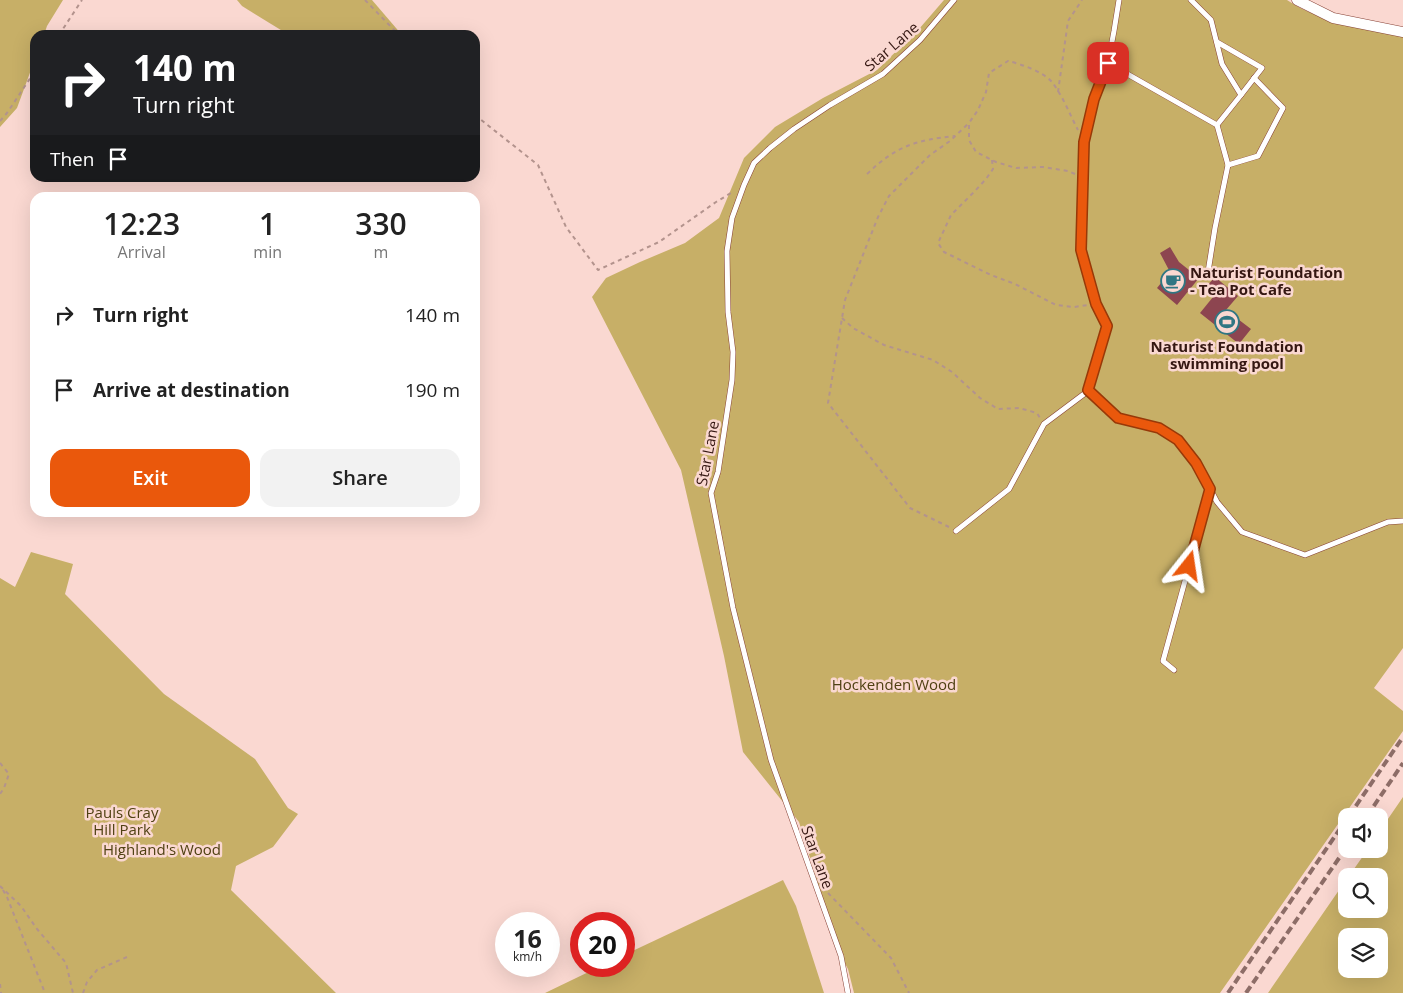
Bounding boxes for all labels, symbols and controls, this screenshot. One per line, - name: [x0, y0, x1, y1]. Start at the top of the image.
- street label: Star Lane: [860, 17, 922, 75]
- pin: [1087, 42, 1129, 84]
- text: 140 m: [133, 44, 237, 91]
- icon: arrive: [1094, 49, 1122, 77]
- icon: right: [50, 50, 115, 115]
- text: Turn right: [133, 89, 235, 119]
- icon: arrive: [104, 145, 132, 173]
- text: Then: [50, 146, 94, 172]
- text: 12:23: [103, 203, 180, 244]
- text: 1: [259, 203, 276, 244]
- text: 330: [355, 203, 407, 244]
- text: Arrival: [118, 241, 166, 263]
- text: min: [253, 241, 282, 263]
- text: m: [374, 241, 388, 263]
- place label: Naturist Foundation - Tea Pot Cafe: [1190, 262, 1343, 299]
- cafe icon: Naturist Foundation - Tea Pot Cafe: [1160, 268, 1186, 294]
- icon: right: [50, 301, 78, 329]
- text: Turn right: [93, 302, 188, 328]
- text: 140 m: [405, 302, 460, 328]
- sports icon: Naturist Foundation swimming pool: [1214, 309, 1240, 335]
- place label: Naturist Foundation swimming pool: [1151, 336, 1303, 373]
- icon: arrive: [50, 376, 78, 404]
- text: Arrive at destination: [93, 377, 290, 403]
- text: 190 m: [405, 377, 460, 403]
- street label: Star Lane: [691, 419, 723, 487]
- button: Exit: [50, 449, 250, 507]
- button: Share: [260, 449, 460, 507]
- position arrow: [1162, 539, 1214, 591]
- park label: Hockenden Wood: [832, 674, 956, 694]
- park label: Pauls Cray Hill Park: [86, 802, 159, 839]
- map controls: [1338, 808, 1388, 978]
- button: sound: [1338, 808, 1388, 858]
- street label: Star Lane: [797, 823, 839, 891]
- park label: Highland's Wood: [103, 839, 221, 859]
- button: search: [1338, 868, 1388, 918]
- speed limit sign: 20: [570, 912, 635, 977]
- text: 16: [513, 921, 542, 955]
- button: layers: [1338, 928, 1388, 978]
- text: km/h: [513, 948, 542, 965]

